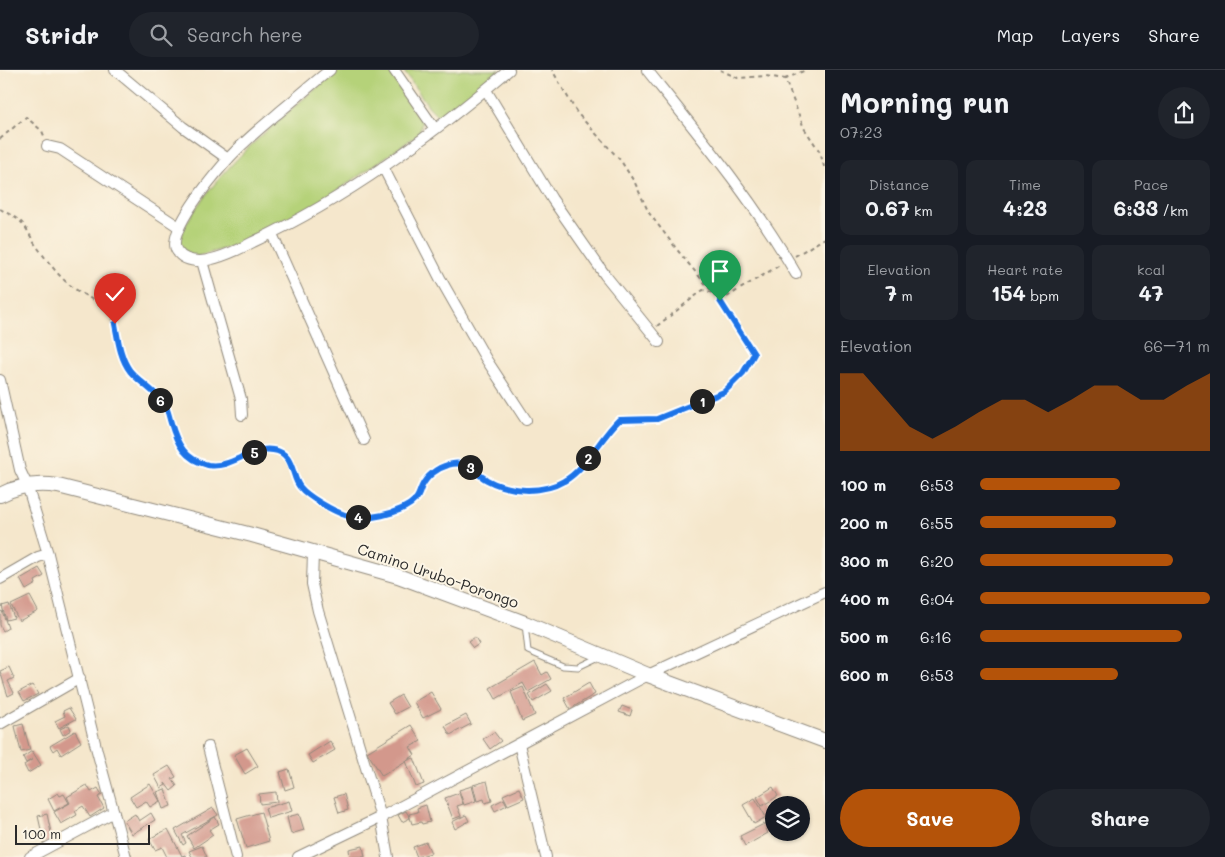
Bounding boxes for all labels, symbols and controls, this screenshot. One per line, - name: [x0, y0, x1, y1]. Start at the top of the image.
- search box: [129, 12, 479, 57]
- text: Stridr: [25, 19, 99, 50]
- icon: search: [147, 21, 175, 49]
- text: Search here: [187, 22, 303, 47]
- text: Map: [997, 23, 1033, 47]
- text: Layers: [1061, 23, 1120, 47]
- text: Share: [1148, 23, 1200, 47]
- text: Morning run: [840, 84, 1009, 120]
- button: share: [1158, 87, 1210, 139]
- text: 07:23: [840, 121, 882, 142]
- text: Distance: [869, 175, 929, 194]
- text: Time: [1009, 175, 1041, 194]
- text: Pace: [1134, 175, 1168, 194]
- text: 0.67: [865, 194, 910, 221]
- text: 4:23: [1003, 194, 1047, 221]
- text: 6:33: [1114, 194, 1158, 221]
- text: km: [910, 201, 933, 220]
- text: /km: [1158, 201, 1189, 220]
- pin: [699, 250, 741, 301]
- icon: arrive: [706, 257, 734, 285]
- text: Elevation: [868, 260, 930, 279]
- text: Heart rate: [987, 260, 1063, 279]
- text: kcal: [1137, 260, 1165, 279]
- pin: [94, 273, 136, 324]
- text: 7: [885, 279, 897, 306]
- text: 154: [991, 279, 1026, 306]
- text: 47: [1138, 279, 1164, 306]
- icon: check: [101, 280, 129, 308]
- text: m: [897, 286, 913, 305]
- text: bpm: [1026, 286, 1059, 305]
- text: Elevation: [840, 335, 912, 356]
- text: 66–71 m: [1144, 335, 1210, 356]
- pin: 6: [148, 388, 172, 412]
- pin: 1: [690, 388, 714, 414]
- text: 6: [156, 391, 165, 410]
- text: 1: [699, 392, 706, 411]
- pin: 5: [242, 440, 266, 464]
- text: 5: [250, 443, 259, 462]
- pin: 2: [576, 446, 600, 470]
- text: 2: [585, 449, 592, 468]
- pin: 3: [458, 454, 482, 480]
- text: 3: [466, 458, 475, 477]
- text: 100 m: [840, 474, 886, 495]
- text: 6:53: [920, 474, 953, 495]
- pin: 4: [346, 504, 370, 530]
- text: 4: [354, 508, 363, 527]
- text: 200 m: [840, 512, 888, 533]
- text: 6:55: [920, 512, 953, 533]
- street label: Camino Urubo-Porongo: [355, 538, 522, 612]
- text: 300 m: [840, 550, 889, 571]
- text: 6:20: [920, 550, 953, 571]
- text: 400 m: [840, 588, 889, 609]
- text: 6:04: [920, 588, 954, 609]
- text: 500 m: [840, 626, 888, 647]
- text: 6:16: [920, 626, 951, 647]
- text: 600 m: [840, 664, 889, 685]
- text: 6:53: [920, 664, 953, 685]
- button: Save: [840, 789, 1020, 847]
- button: Share: [1030, 789, 1210, 847]
- map controls: [765, 796, 810, 841]
- button: layers: [765, 796, 810, 841]
- scale bar: [15, 822, 150, 845]
- text: 100 m: [22, 824, 61, 843]

